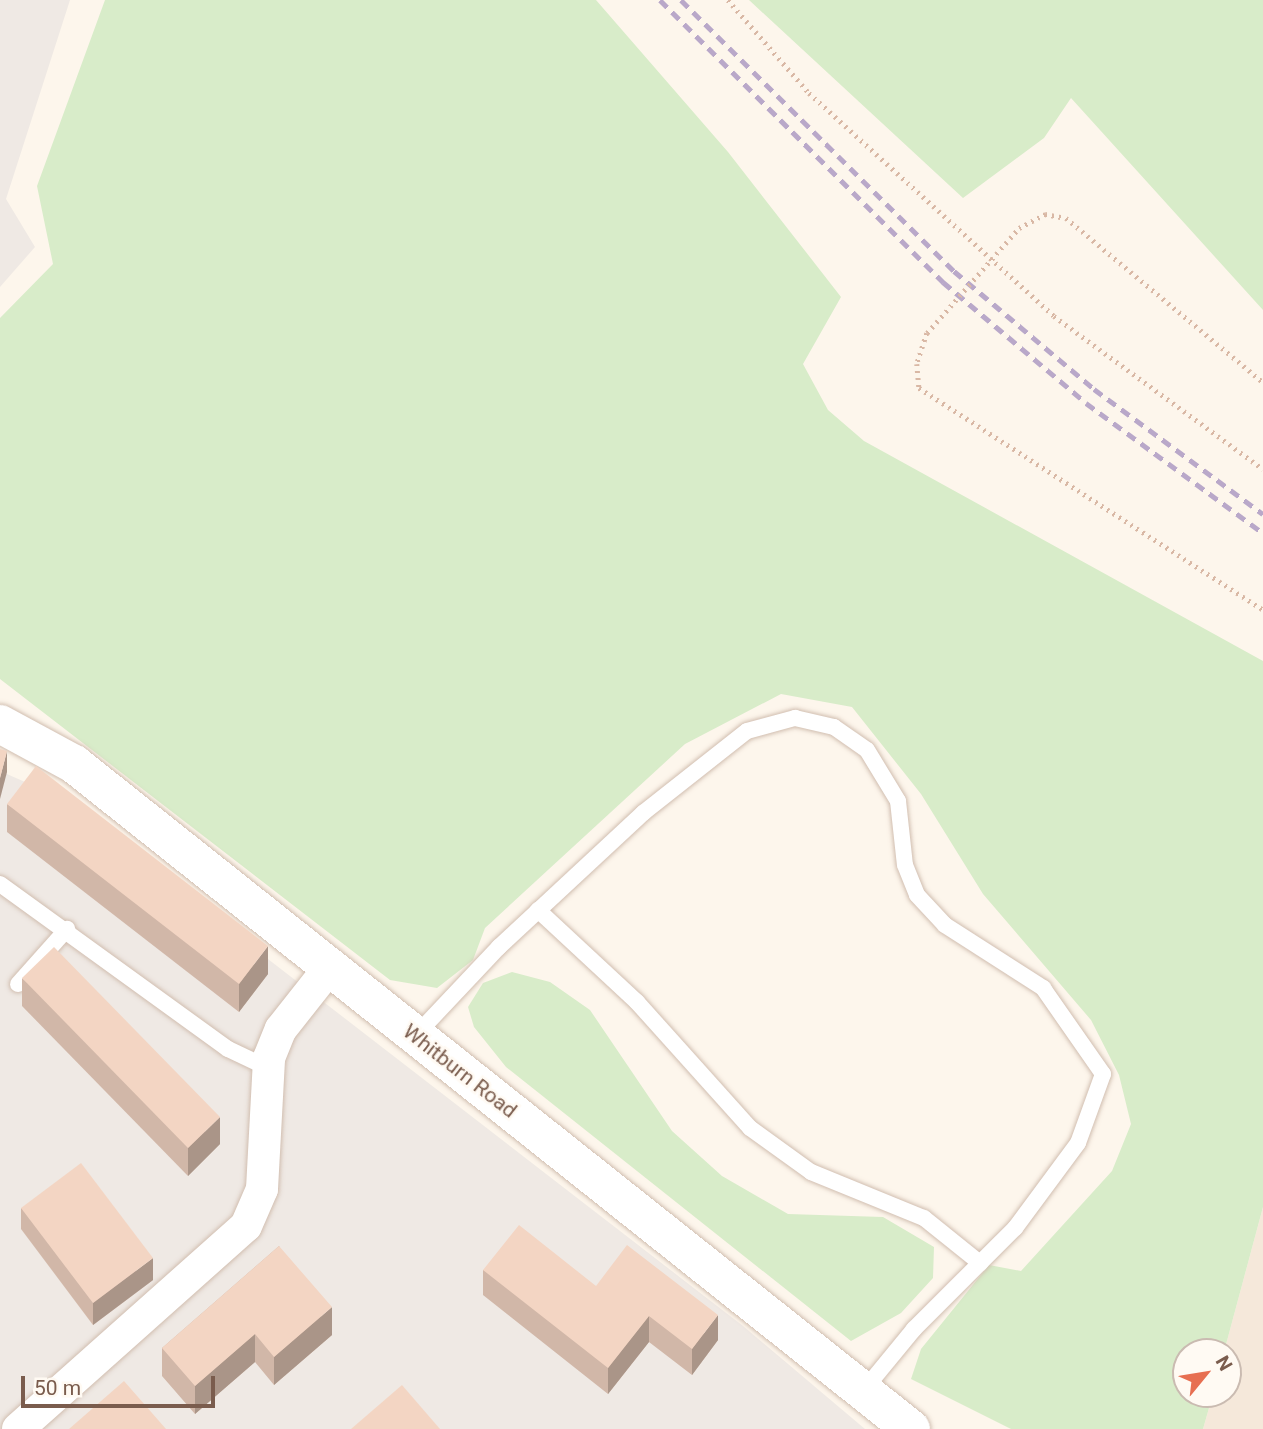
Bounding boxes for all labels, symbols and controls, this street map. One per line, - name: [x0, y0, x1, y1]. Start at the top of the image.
- street label: Whitburn Road: [398, 1019, 522, 1123]
- north arrow: [1172, 1338, 1242, 1408]
- text: N: [1211, 1352, 1237, 1375]
- scale bar: [24, 1362, 219, 1406]
- text: 50 m: [34, 1376, 81, 1400]

